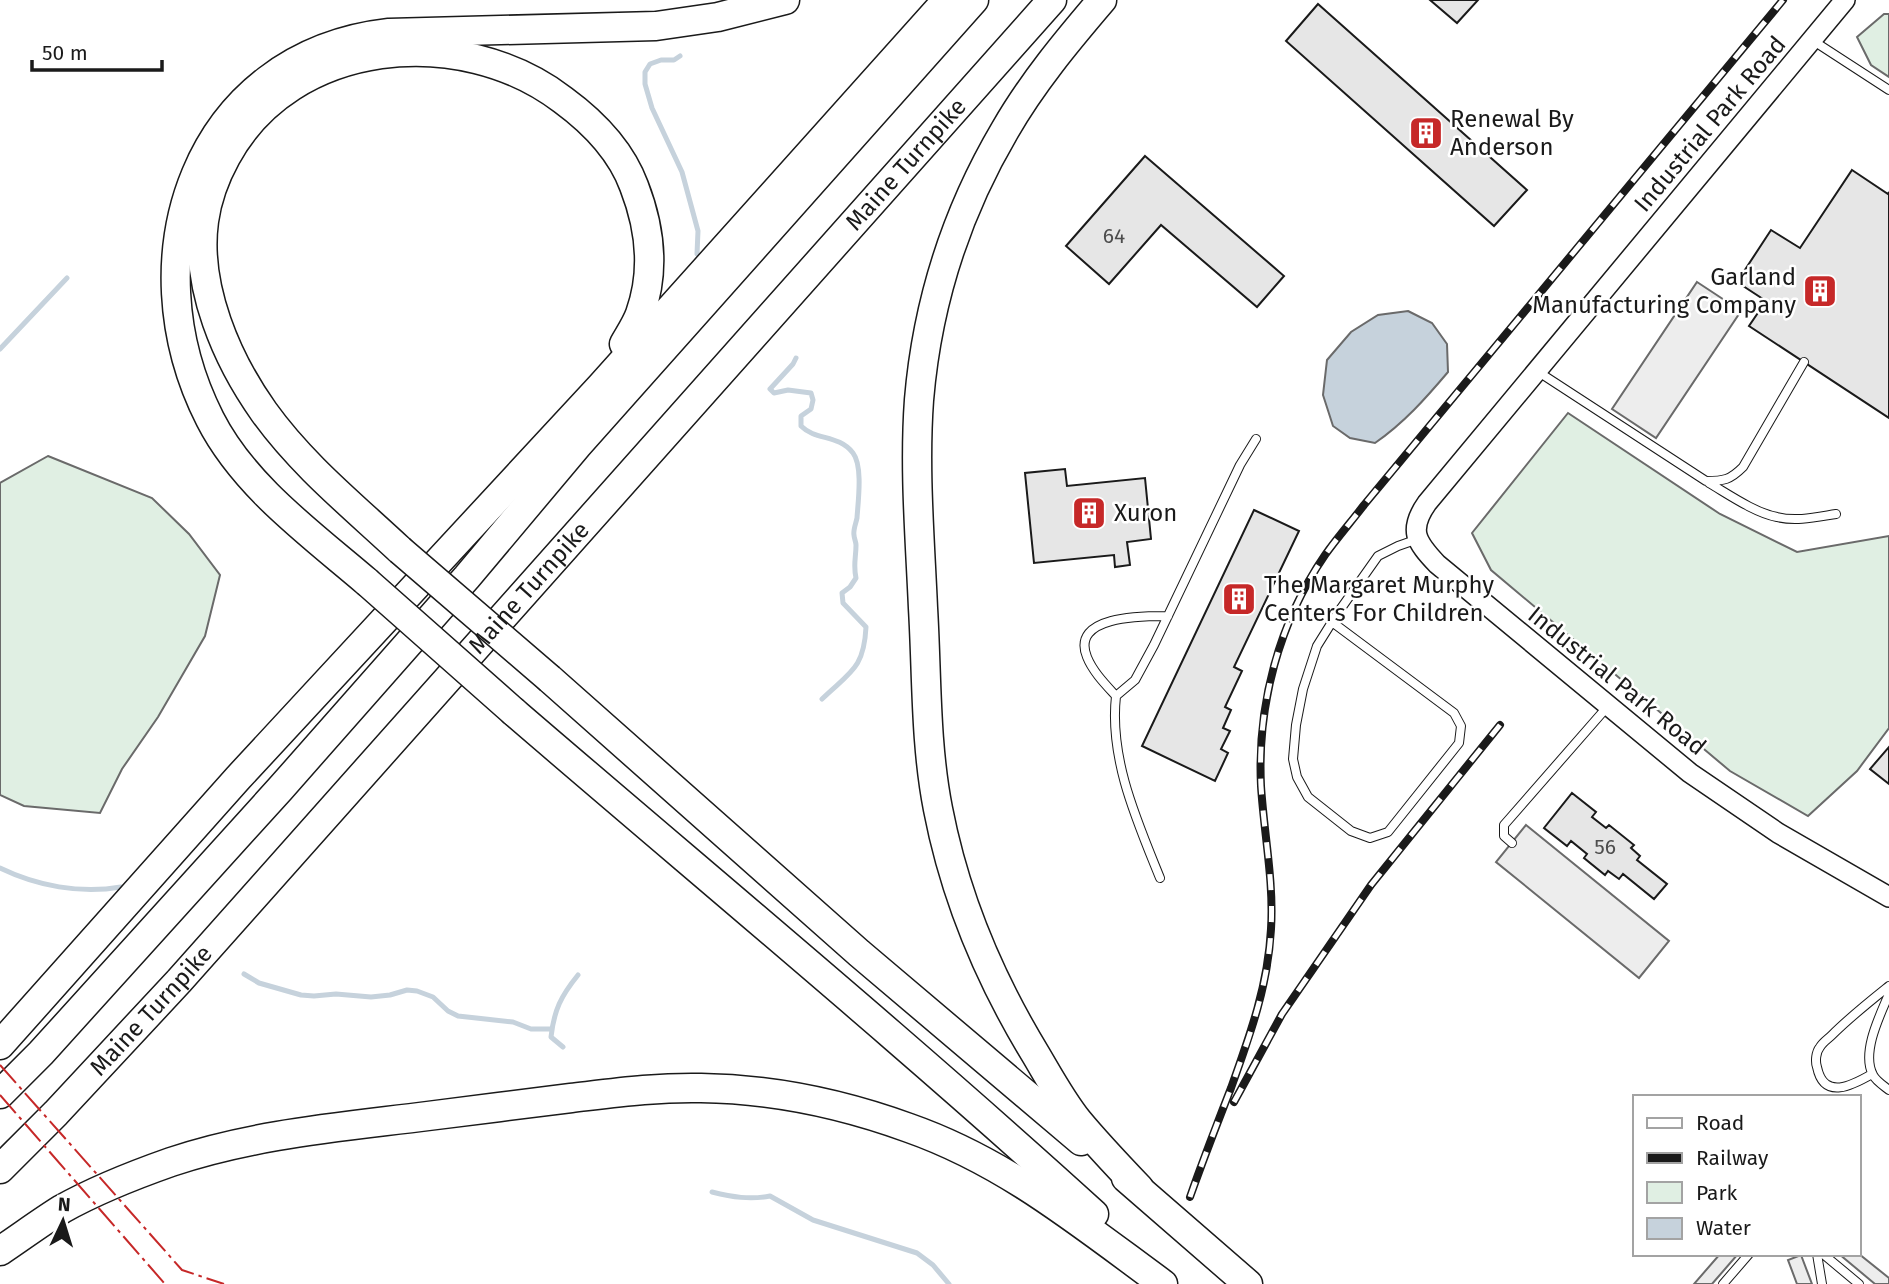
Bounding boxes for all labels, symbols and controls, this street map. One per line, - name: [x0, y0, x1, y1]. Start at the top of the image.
- scale bar: [32, 28, 161, 72]
- street label: Industrial Park Road: [1628, 31, 1792, 217]
- text: 50 m: [42, 40, 88, 66]
- street label: Maine Turnpike: [840, 93, 972, 236]
- place label: Renewal By Anderson: [1450, 105, 1574, 161]
- building icon: Renewal By Anderson: [1407, 114, 1445, 152]
- house number: 64: [1103, 223, 1125, 249]
- place label: Garland Manufacturing Company: [1532, 263, 1796, 319]
- building icon: Garland Manufacturing Company: [1801, 272, 1839, 310]
- building icon: Xuron: [1070, 494, 1108, 532]
- place label: Xuron: [1114, 499, 1177, 527]
- street label: Maine Turnpike: [463, 516, 595, 659]
- place label: The Margaret Murphy Centers For Children: [1264, 571, 1494, 627]
- building icon: The Margaret Murphy Centers For Children: [1220, 580, 1258, 618]
- street label: Industrial Park Road: [1523, 601, 1711, 761]
- house number: 56: [1594, 834, 1616, 860]
- street label: Maine Turnpike: [84, 940, 218, 1081]
- legend: [1633, 1095, 1861, 1256]
- text: Road: [1696, 1110, 1744, 1136]
- text: Railway: [1696, 1145, 1769, 1171]
- text: Park: [1696, 1180, 1738, 1206]
- north arrow: [28, 1186, 98, 1256]
- text: N: [57, 1193, 71, 1216]
- text: Water: [1696, 1215, 1751, 1241]

